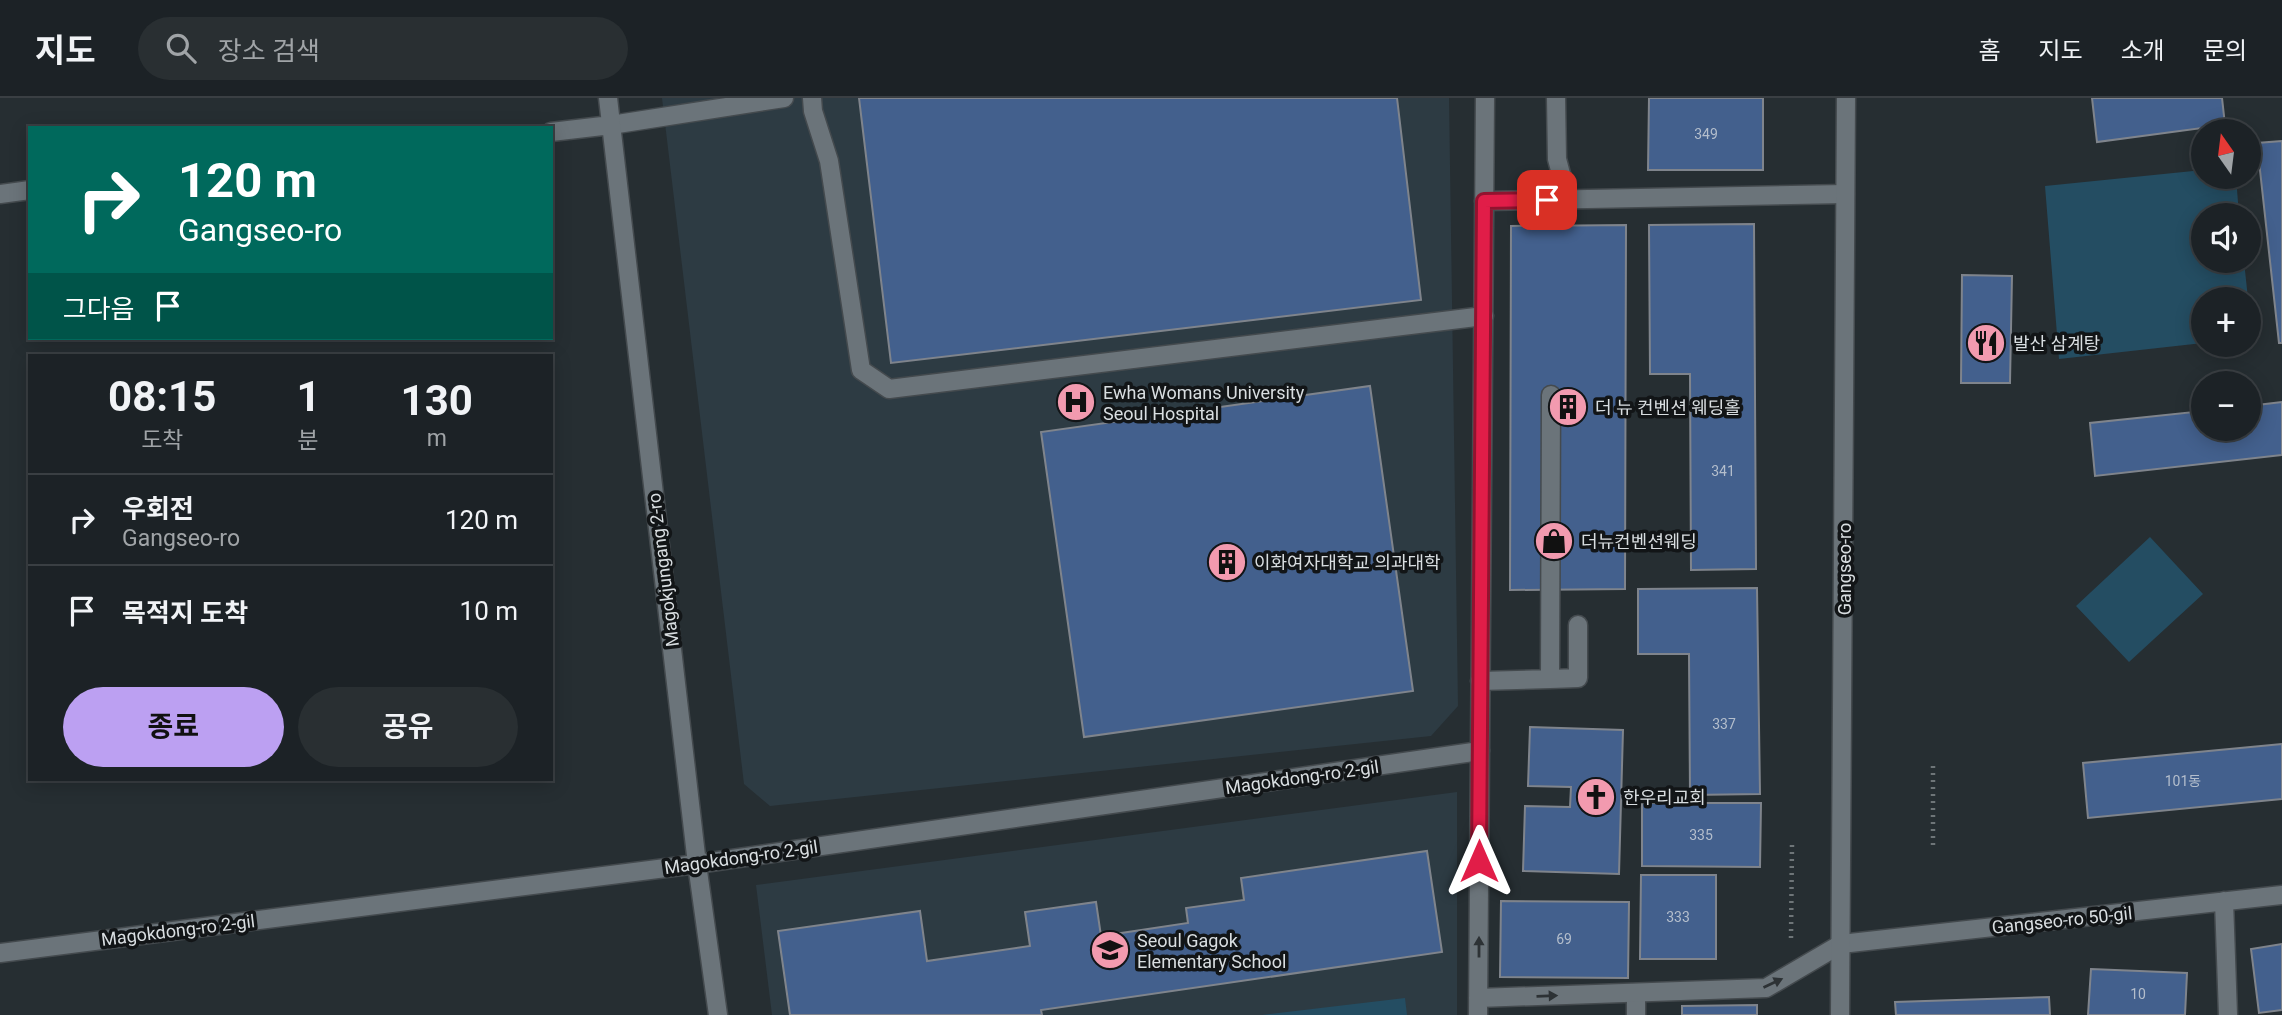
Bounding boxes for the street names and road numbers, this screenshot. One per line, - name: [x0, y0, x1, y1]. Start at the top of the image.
- street label: Magokjungang 2-ro: [643, 492, 683, 648]
- street label: Gangseo-ro: [1834, 523, 1855, 615]
- street label: Magokdong-ro 2-gil: [1224, 756, 1380, 798]
- street label: Magokdong-ro 2-gil: [663, 836, 819, 878]
- street label: Gangseo-ro 50-gil: [1991, 902, 2133, 938]
- street label: Magokdong-ro 2-gil: [100, 910, 256, 950]

